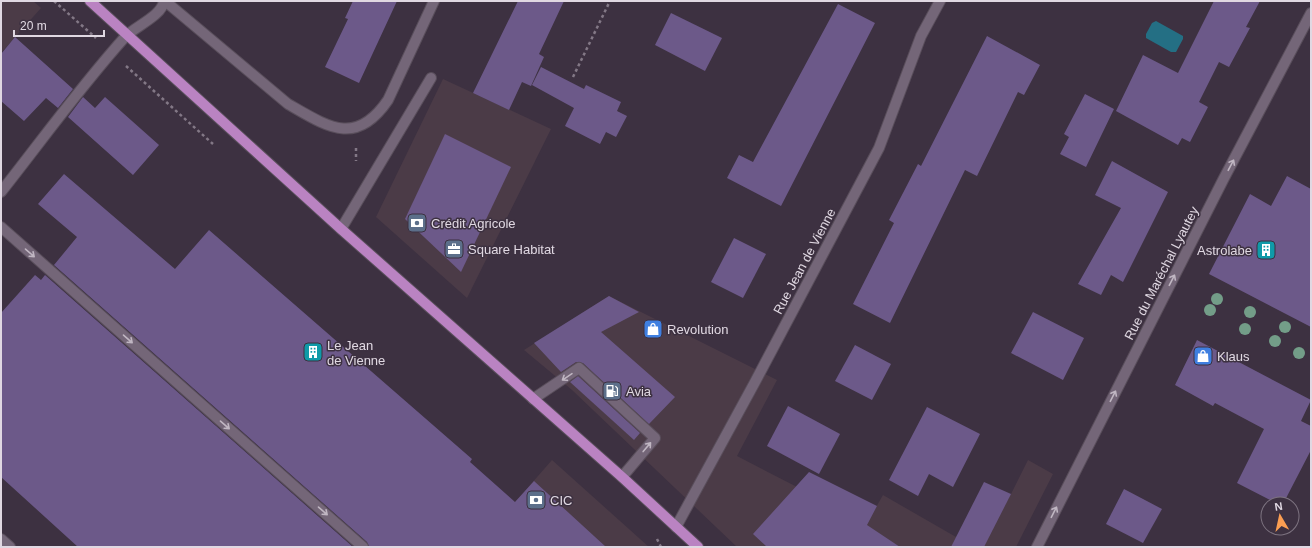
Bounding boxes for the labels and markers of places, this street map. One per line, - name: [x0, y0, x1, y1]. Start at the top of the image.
- bank icon: Crédit Agricole: [406, 212, 428, 234]
- place label: Crédit Agricole: [431, 216, 516, 231]
- office icon: Square Habitat: [443, 238, 465, 260]
- building icon: Astrolabe: [1255, 239, 1277, 261]
- place label: Square Habitat: [468, 242, 555, 257]
- place label: Astrolabe: [1197, 243, 1252, 258]
- shop icon: Revolution: [642, 318, 664, 340]
- place label: Revolution: [667, 322, 728, 337]
- place label: Le Jean de Vienne: [327, 338, 385, 368]
- building icon: Le Jean de Vienne: [302, 341, 324, 363]
- shop icon: Klaus: [1192, 345, 1214, 367]
- place label: Klaus: [1217, 349, 1250, 364]
- fuel station icon: Avia: [601, 380, 623, 402]
- place label: Avia: [626, 384, 652, 399]
- bank icon: CIC: [525, 489, 547, 511]
- place label: CIC: [550, 493, 572, 508]

